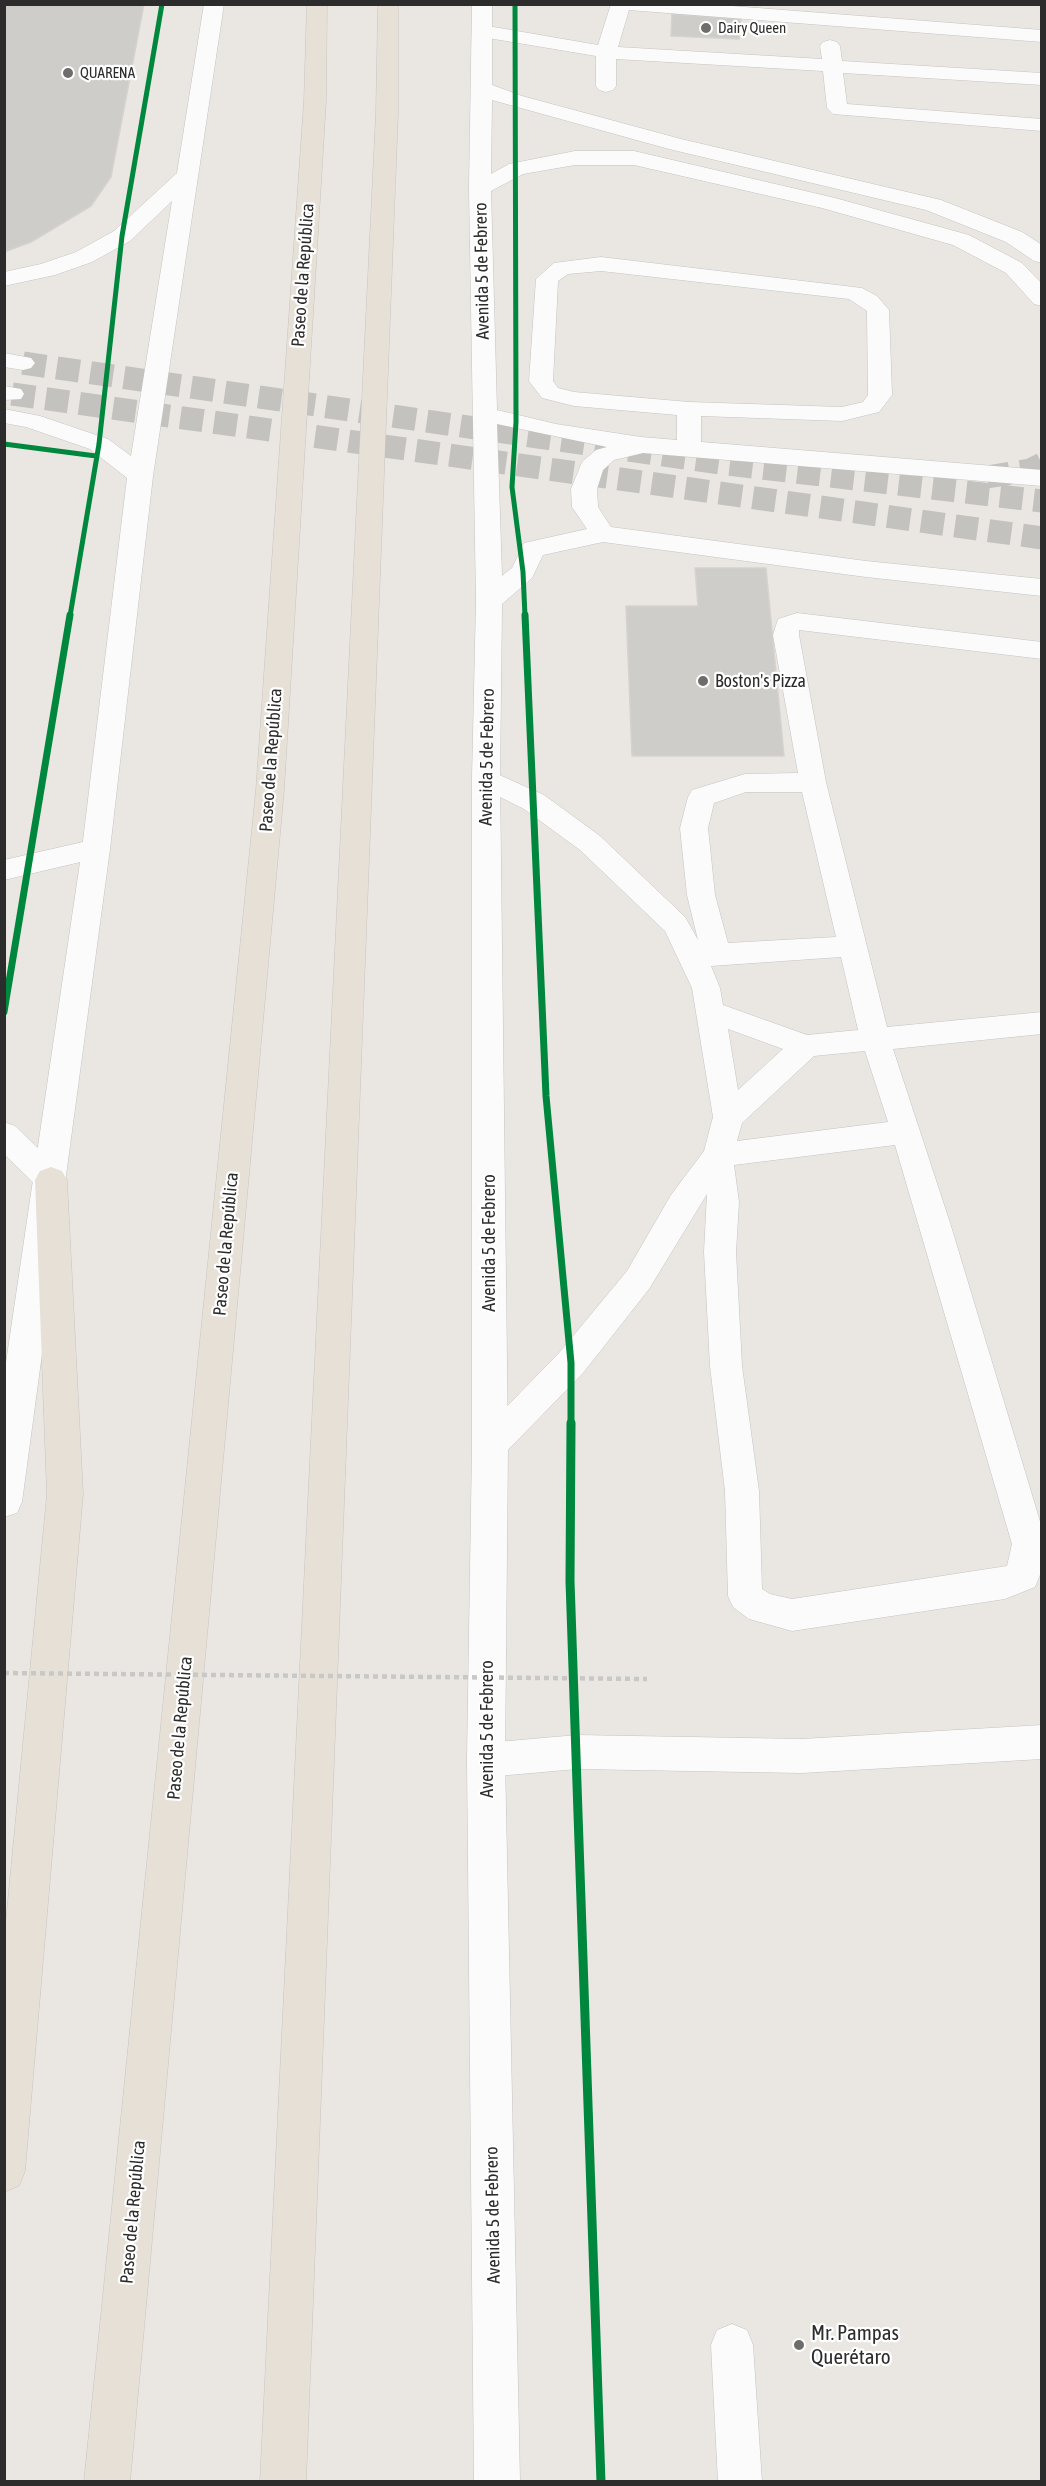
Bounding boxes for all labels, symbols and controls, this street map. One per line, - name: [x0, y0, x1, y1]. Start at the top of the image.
- place label: Dairy Queen: [718, 19, 786, 37]
- marker: Dairy Queen: [699, 21, 713, 35]
- place label: QUARENA: [80, 64, 135, 82]
- marker: QUARENA: [61, 66, 75, 80]
- street label: Avenida 5 de Febrero: [470, 202, 494, 340]
- street label: Paseo de la República: [287, 203, 319, 347]
- place label: Boston's Pizza: [715, 670, 806, 692]
- marker: Boston's Pizza: [696, 674, 710, 688]
- street label: Paseo de la República: [255, 688, 287, 832]
- street label: Avenida 5 de Febrero: [475, 688, 499, 826]
- street label: Paseo de la República: [209, 1171, 243, 1317]
- street label: Avenida 5 de Febrero: [478, 1174, 500, 1312]
- street label: Paseo de la República: [163, 1655, 197, 1801]
- street label: Avenida 5 de Febrero: [476, 1660, 498, 1798]
- street label: Paseo de la República: [116, 2139, 150, 2285]
- street label: Avenida 5 de Febrero: [481, 2146, 505, 2284]
- place label: Mr. Pampas Querétaro: [811, 2320, 899, 2370]
- marker: Mr. Pampas Querétaro: [792, 2338, 806, 2352]

